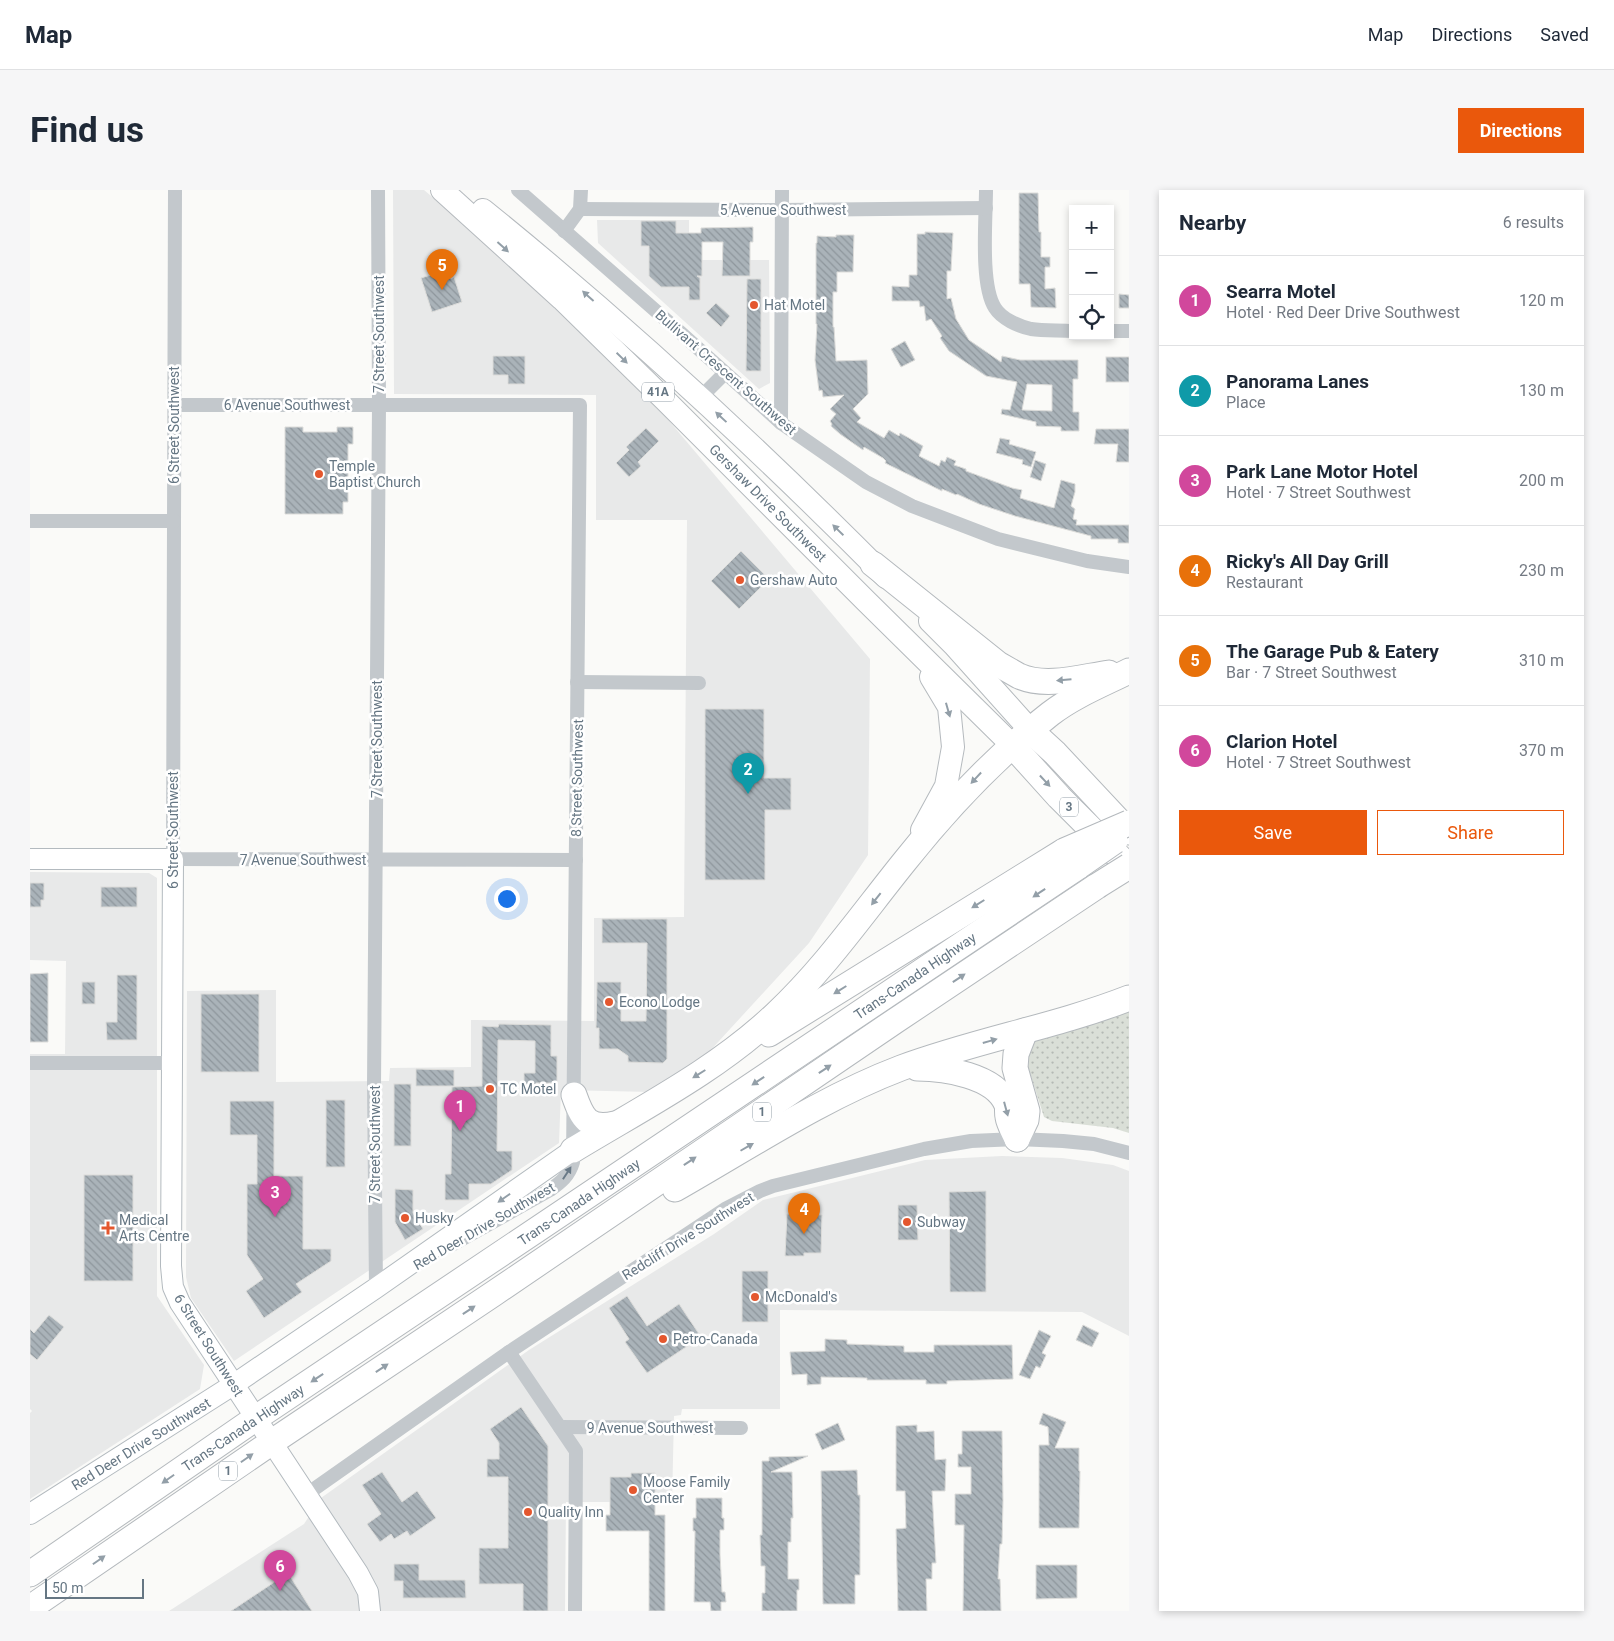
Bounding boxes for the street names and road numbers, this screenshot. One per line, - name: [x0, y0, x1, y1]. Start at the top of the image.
- street label: 5 Avenue Southwest: [720, 202, 847, 218]
- street label: 7 Street Southwest: [371, 275, 387, 393]
- street label: Bullivant Crescent Southwest: [652, 306, 800, 438]
- street label: 6 Street Southwest: [166, 366, 182, 484]
- road number: 41A: [642, 382, 674, 402]
- street label: 6 Avenue Southwest: [224, 397, 351, 413]
- street label: Gershaw Drive Southwest: [706, 441, 830, 565]
- street label: 7 Street Southwest: [369, 680, 385, 798]
- street label: 8 Street Southwest: [568, 719, 586, 837]
- street label: 6 Street Southwest: [165, 771, 181, 889]
- road number: 3: [1060, 798, 1078, 816]
- street label: 7 Avenue Southwest: [240, 852, 367, 868]
- street label: Trans-Canada Highway: [851, 929, 979, 1023]
- street label: 7 Street Southwest: [367, 1085, 383, 1203]
- road number: 1: [753, 1102, 771, 1122]
- street label: Trans-Canada Highway: [515, 1155, 643, 1249]
- street label: Red Deer Drive Southwest: [410, 1179, 558, 1273]
- street label: Redcliff Drive Southwest: [619, 1189, 757, 1283]
- street label: 6 Street Southwest: [171, 1291, 247, 1400]
- street label: Trans-Canada Highway: [179, 1381, 307, 1475]
- street label: Red Deer Drive Southwest: [69, 1394, 214, 1493]
- street label: 9 Avenue Southwest: [587, 1420, 714, 1436]
- road number: 1: [219, 1462, 237, 1480]

